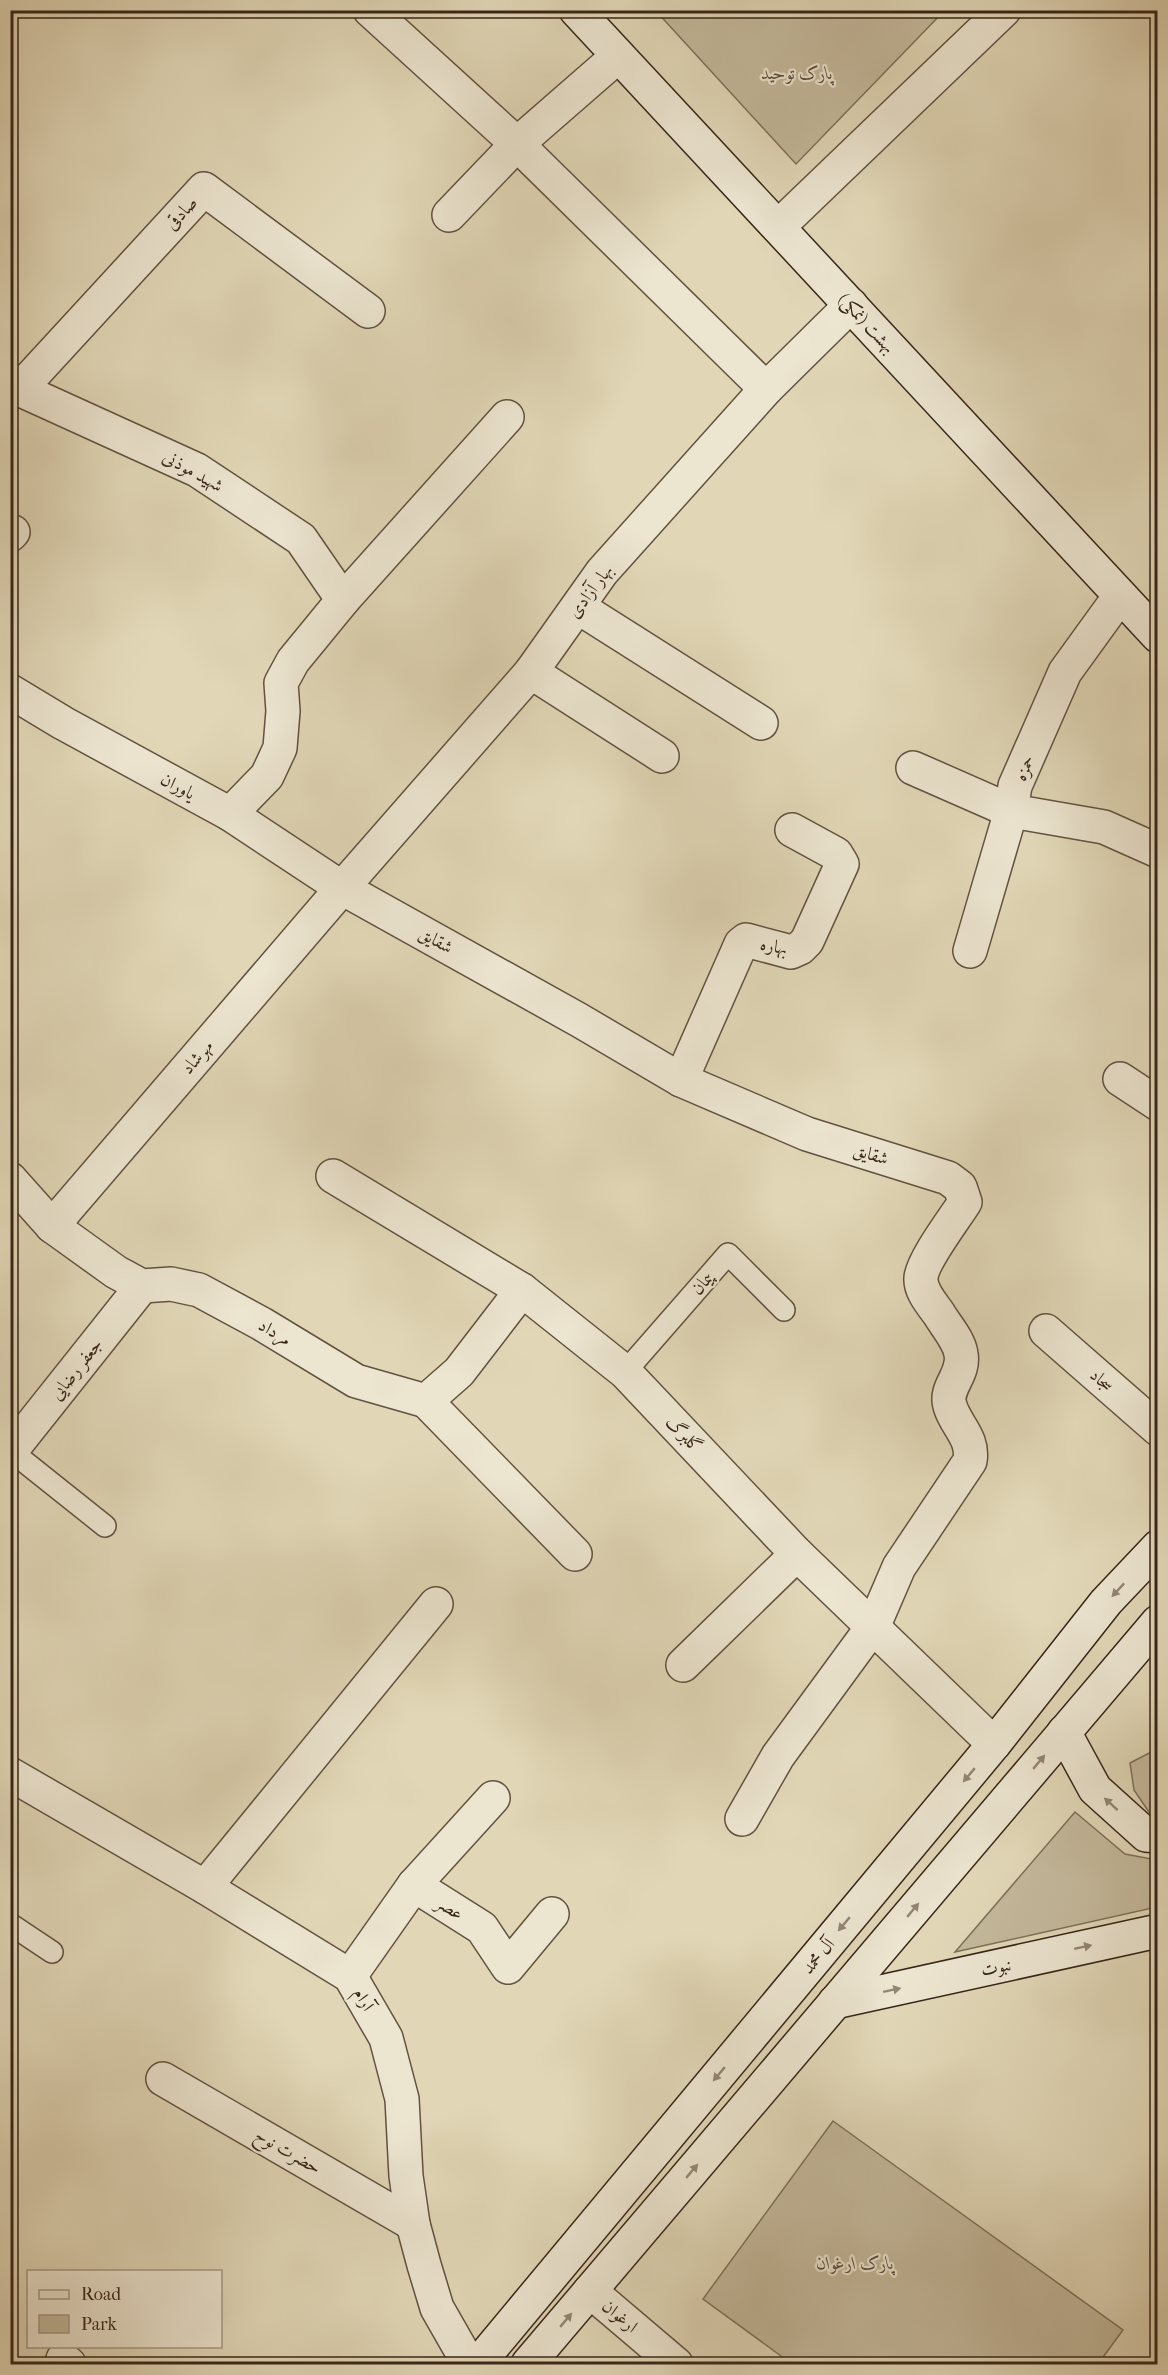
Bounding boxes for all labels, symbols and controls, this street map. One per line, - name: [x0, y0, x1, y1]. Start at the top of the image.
- park label: پارک توحید: [761, 63, 835, 86]
- street label: صادقی: [161, 192, 202, 234]
- street label: بهشت (نمکی): [832, 289, 900, 359]
- street label: شهید موذنی: [158, 446, 227, 497]
- street label: بهار آزادی: [563, 560, 618, 623]
- street label: حمزه: [1010, 752, 1040, 785]
- street label: یاوران: [157, 768, 200, 805]
- street label: شقایق: [415, 923, 456, 958]
- street label: بهاره: [758, 934, 789, 960]
- street label: مهرشاد: [177, 1036, 219, 1079]
- street label: شقایق: [851, 1139, 891, 1170]
- street label: پیمان: [687, 1267, 719, 1299]
- street label: مرداد: [253, 1314, 295, 1352]
- street label: جعفر رضایی: [46, 1334, 108, 1405]
- street label: سجاد: [1085, 1364, 1118, 1396]
- street label: گلبرگ: [661, 1411, 707, 1457]
- one-way arrow: [1111, 1583, 1125, 1598]
- one-way arrow: [1033, 1754, 1046, 1770]
- one-way arrow: [963, 1767, 975, 1782]
- one-way arrow: [1104, 1798, 1119, 1811]
- street label: عصر: [430, 1891, 467, 1926]
- one-way arrow: [906, 1903, 919, 1918]
- one-way arrow: [838, 1917, 851, 1932]
- street label: آل محمد: [797, 1933, 841, 1978]
- one-way arrow: [1074, 1942, 1092, 1952]
- street label: نبوت: [979, 1954, 1013, 1981]
- street label: آرام: [344, 1984, 380, 2019]
- one-way arrow: [883, 1984, 902, 1994]
- one-way arrow: [714, 2067, 726, 2082]
- street label: حضرت نوح: [248, 2124, 325, 2183]
- one-way arrow: [685, 2164, 698, 2179]
- park label: پارک ارغوان: [816, 2253, 895, 2276]
- legend: [27, 2270, 222, 2348]
- text: Road: [81, 2284, 121, 2305]
- street label: ارغوان: [598, 2295, 642, 2337]
- one-way arrow: [559, 2313, 572, 2328]
- text: Park: [81, 2314, 118, 2335]

